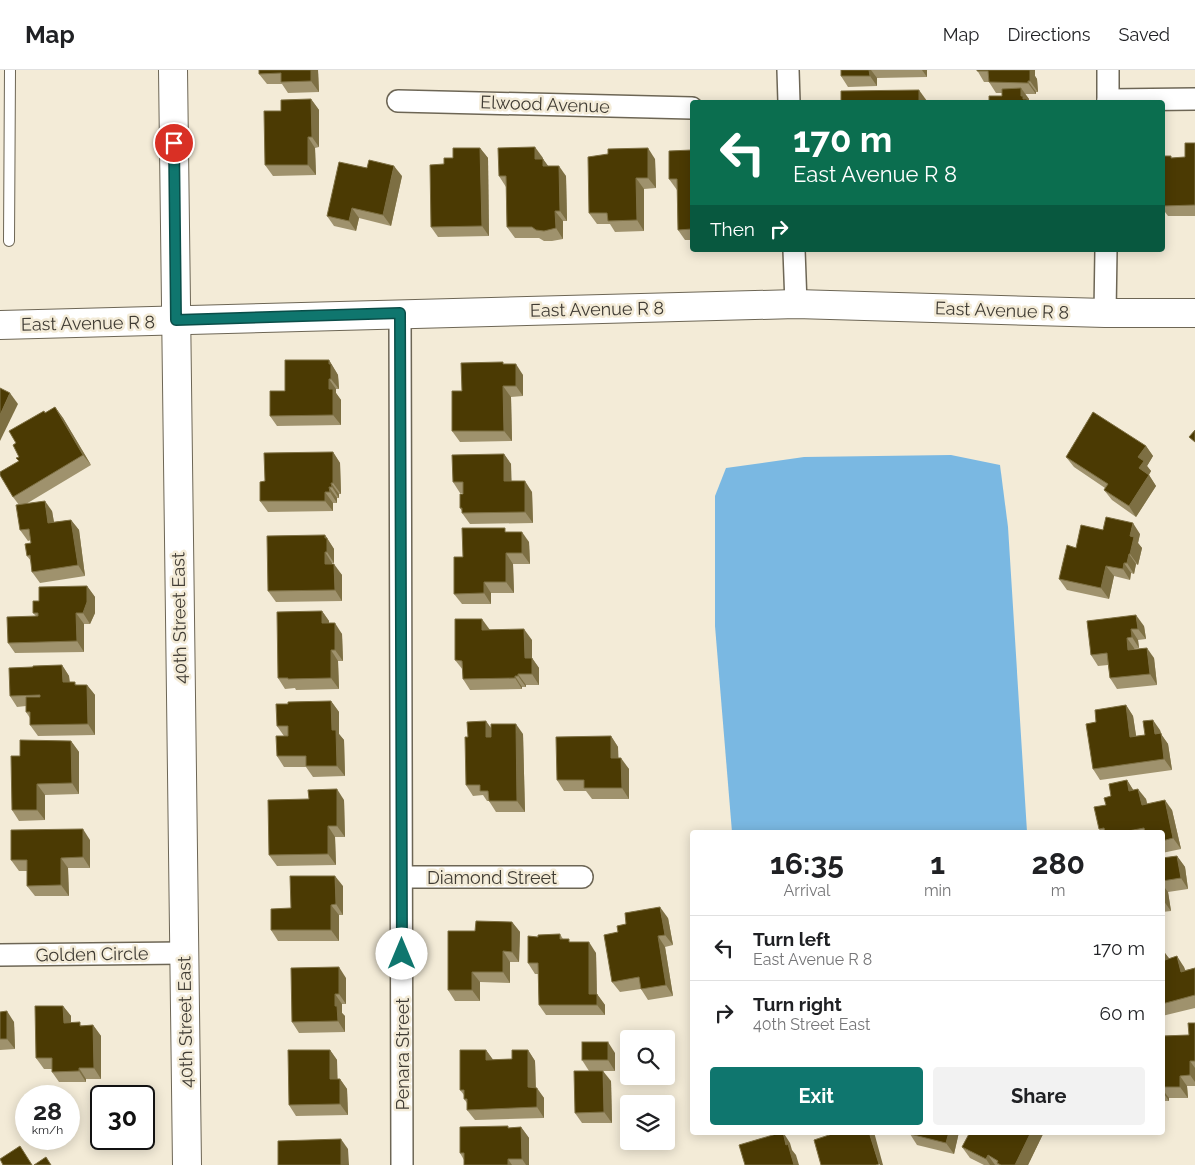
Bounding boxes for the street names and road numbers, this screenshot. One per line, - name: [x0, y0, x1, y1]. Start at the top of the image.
- street label: Elwood Avenue: [480, 91, 611, 117]
- street label: East Avenue R 8: [530, 297, 664, 321]
- street label: East Avenue R 8: [935, 297, 1069, 323]
- street label: East Avenue R 8: [21, 311, 155, 335]
- street label: 40th Street East: [167, 552, 191, 684]
- street label: Diamond Street: [427, 867, 557, 888]
- street label: Golden Circle: [35, 943, 149, 965]
- street label: 40th Street East: [173, 956, 197, 1088]
- street label: Penara Street: [392, 998, 413, 1110]

